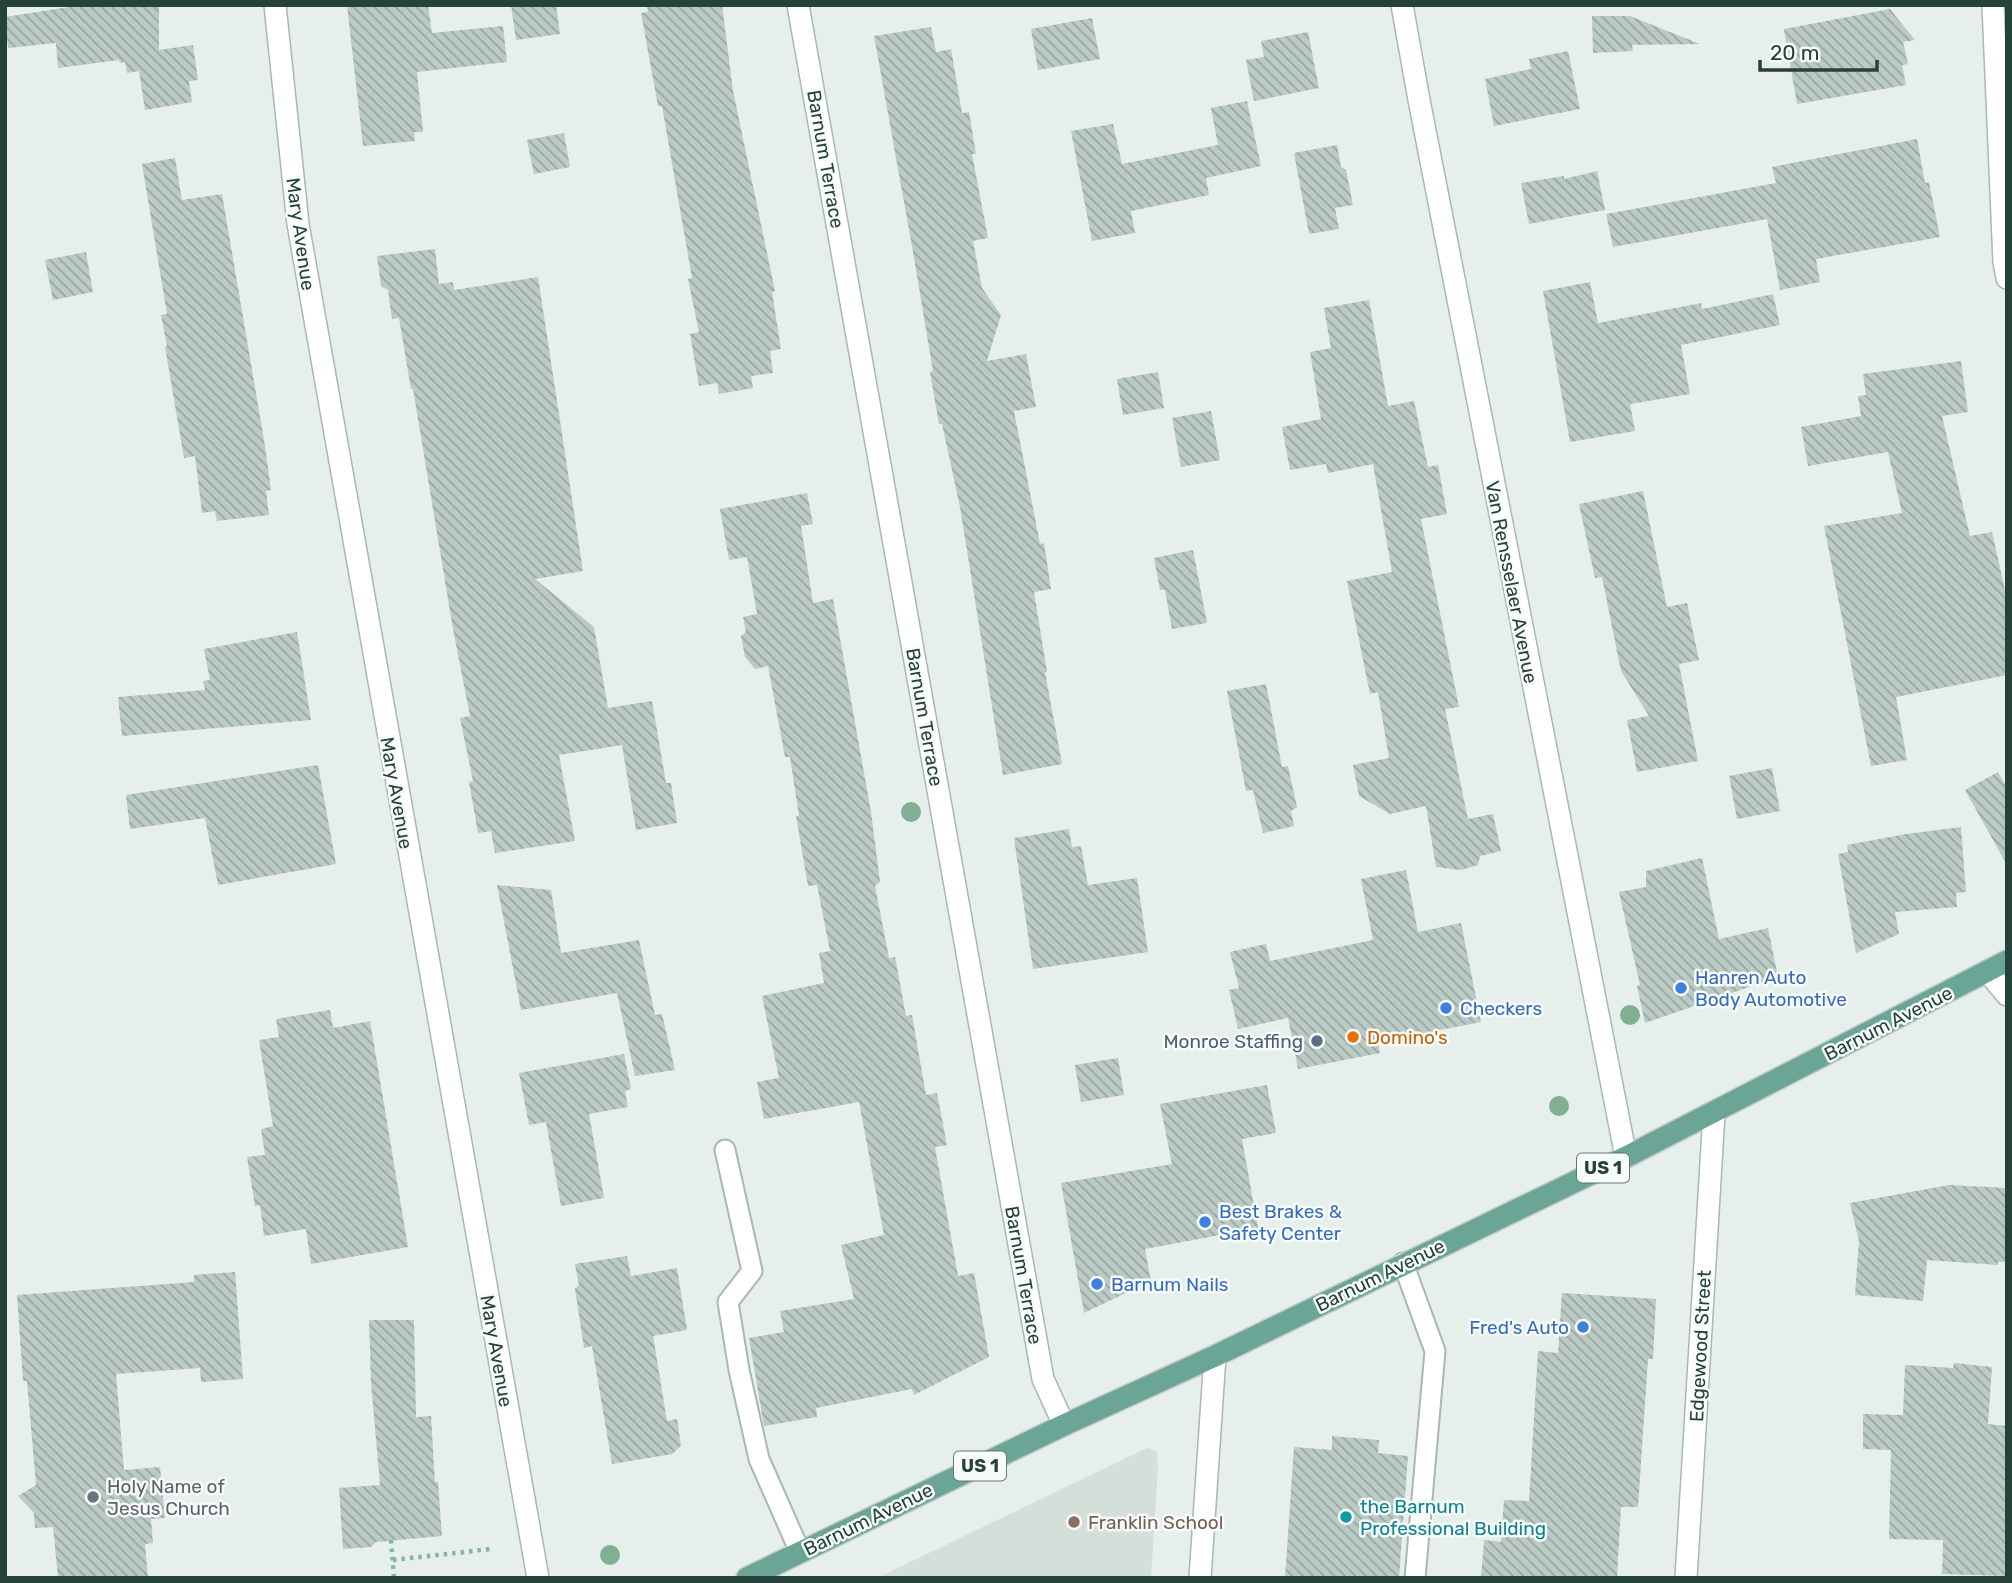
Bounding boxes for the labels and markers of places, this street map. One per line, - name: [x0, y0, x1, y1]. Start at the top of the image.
- place label: Hanren Auto Body Automotive: [1695, 966, 1847, 1011]
- marker: Hanren Auto Body Automotive: [1673, 980, 1689, 996]
- place label: Checkers: [1460, 997, 1542, 1020]
- marker: Checkers: [1438, 1000, 1454, 1016]
- place label: Domino's: [1367, 1026, 1448, 1049]
- marker: Domino's: [1345, 1029, 1361, 1045]
- place label: Monroe Staffing: [1163, 1030, 1303, 1053]
- marker: Monroe Staffing: [1309, 1033, 1325, 1049]
- place label: Best Brakes & Safety Center: [1219, 1200, 1342, 1245]
- marker: Best Brakes & Safety Center: [1197, 1214, 1213, 1230]
- place label: Barnum Nails: [1111, 1273, 1229, 1296]
- marker: Barnum Nails: [1089, 1276, 1105, 1292]
- place label: Fred's Auto: [1469, 1316, 1569, 1339]
- marker: Fred's Auto: [1575, 1319, 1591, 1335]
- place label: Holy Name of Jesus Church: [107, 1475, 230, 1520]
- marker: Holy Name of Jesus Church: [85, 1489, 101, 1505]
- place label: the Barnum Professional Building: [1360, 1495, 1546, 1540]
- marker: the Barnum Professional Building: [1338, 1509, 1354, 1525]
- place label: Franklin School: [1088, 1511, 1223, 1534]
- marker: Franklin School: [1066, 1514, 1082, 1530]

